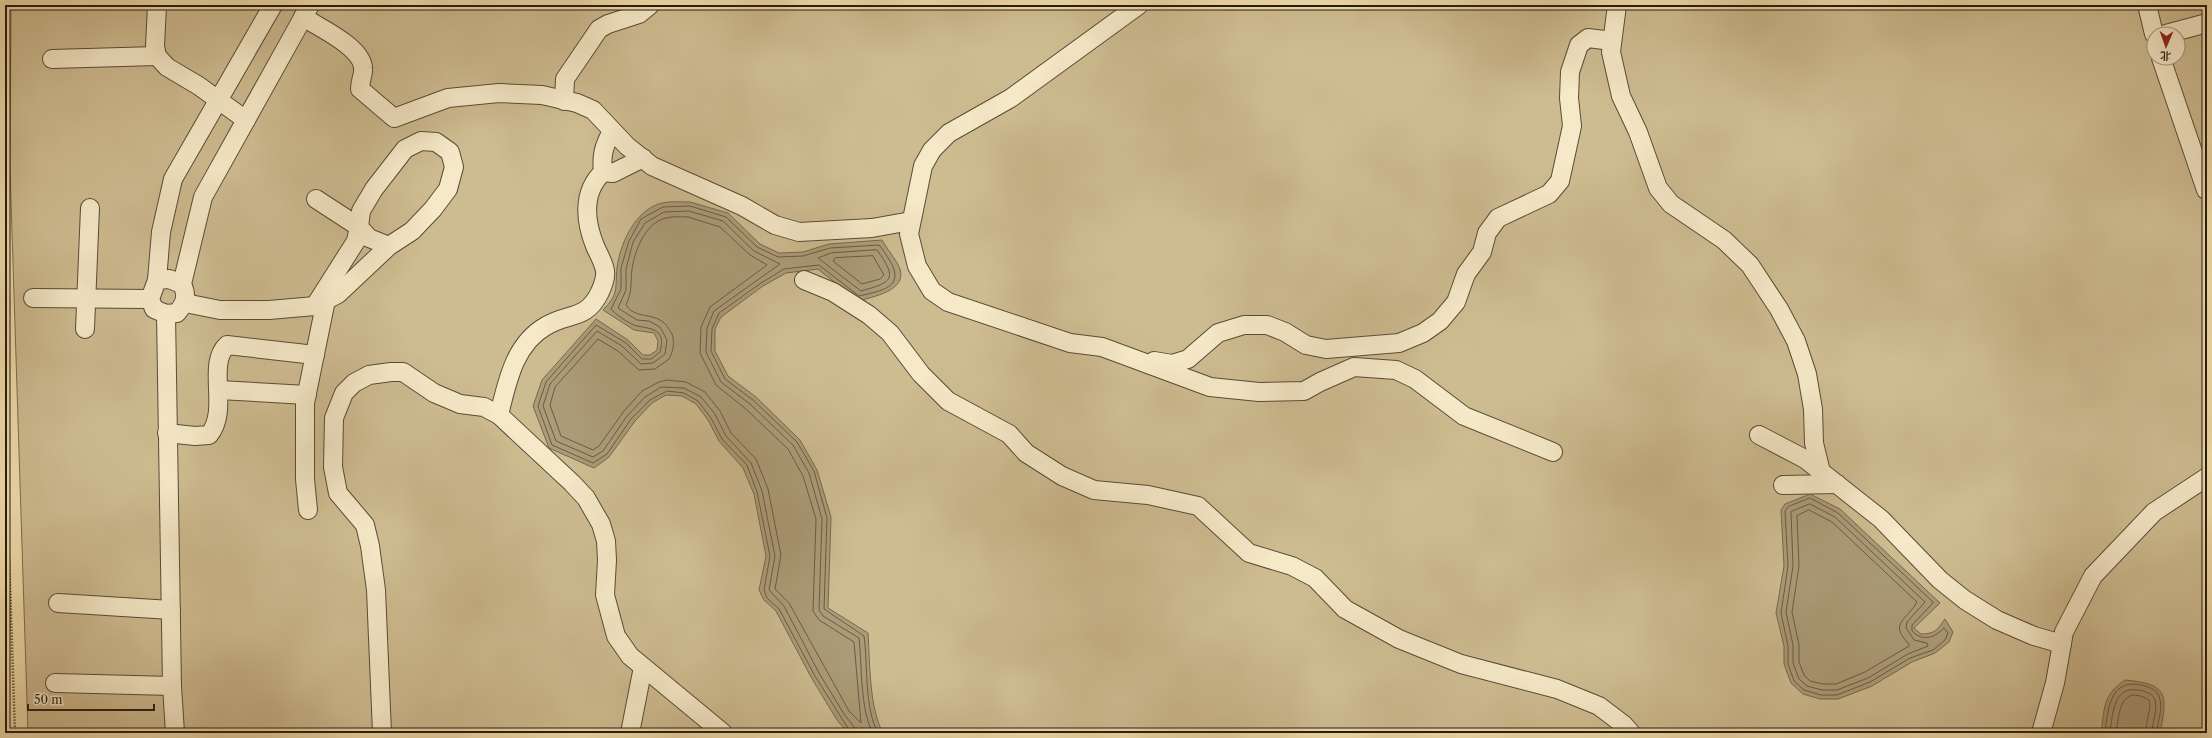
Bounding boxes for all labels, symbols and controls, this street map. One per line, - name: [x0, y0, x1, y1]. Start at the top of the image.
- north arrow: [2146, 26, 2186, 66]
- text: 北: [2160, 49, 2171, 63]
- scale bar: [28, 686, 154, 712]
- text: 50 m: [34, 692, 63, 707]

